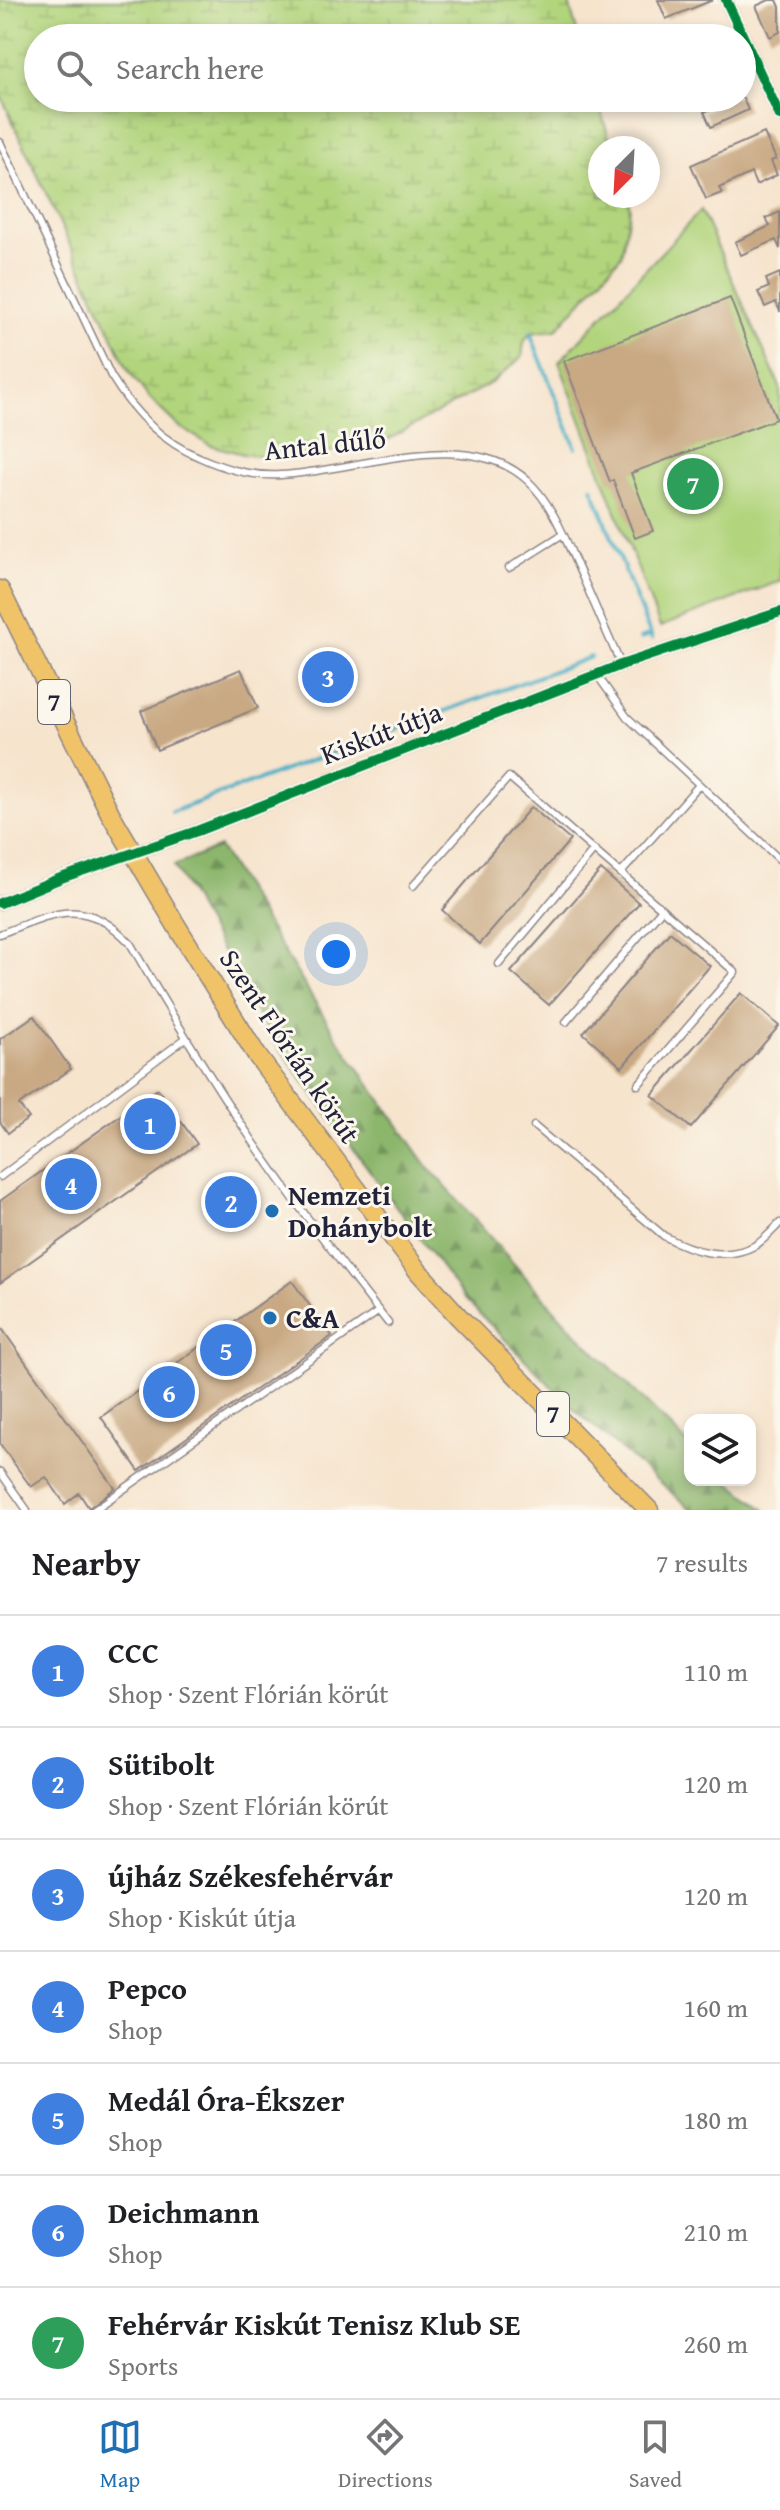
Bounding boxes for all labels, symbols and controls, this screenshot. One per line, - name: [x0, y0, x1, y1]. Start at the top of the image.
- search box: [24, 24, 756, 112]
- icon: search: [52, 46, 96, 90]
- text: Search here: [116, 46, 264, 90]
- north arrow: [588, 136, 660, 208]
- street label: Antal dűlő: [262, 417, 388, 470]
- pin: 7: [667, 454, 719, 514]
- pin: 3: [302, 647, 354, 707]
- road number: 7: [38, 680, 70, 724]
- street label: Kiskút útja: [314, 690, 448, 774]
- your location: [316, 934, 356, 974]
- street label: Szent Flórián körút: [210, 940, 371, 1151]
- pin: 1: [124, 1094, 176, 1154]
- pin: 4: [45, 1154, 97, 1214]
- pin: 2: [205, 1172, 257, 1232]
- place label: Nemzeti Dohánybolt: [288, 1174, 433, 1247]
- marker: Nemzeti Dohánybolt: [263, 1202, 281, 1220]
- place label: C&A: [286, 1297, 339, 1338]
- marker: C&A: [261, 1309, 279, 1327]
- pin: 5: [200, 1320, 252, 1380]
- pin: 6: [143, 1362, 195, 1422]
- road number: 7: [537, 1392, 569, 1436]
- map controls: [684, 1414, 756, 1486]
- button: layers: [684, 1414, 756, 1486]
- text: Nearby: [32, 1538, 141, 1587]
- text: 7 results: [656, 1543, 748, 1582]
- text: CCC: [108, 1630, 159, 1674]
- text: 1: [51, 1652, 65, 1691]
- text: 110 m: [683, 1652, 748, 1691]
- text: Shop · Szent Flórián körút: [108, 1674, 388, 1713]
- text: Sütibolt: [108, 1742, 215, 1786]
- text: 2: [51, 1764, 65, 1803]
- text: 120 m: [683, 1764, 748, 1803]
- text: Shop · Szent Flórián körút: [108, 1786, 388, 1825]
- text: újház Székesfehérvár: [108, 1854, 393, 1898]
- text: 3: [51, 1876, 65, 1915]
- text: 120 m: [683, 1876, 748, 1915]
- text: Shop · Kiskút útja: [108, 1898, 296, 1937]
- text: Pepco: [108, 1966, 187, 2010]
- text: 4: [51, 1988, 65, 2027]
- text: 160 m: [683, 1988, 748, 2027]
- text: Shop: [108, 2010, 163, 2049]
- text: Medál Óra-Ékszer: [108, 2078, 344, 2122]
- text: 5: [51, 2100, 65, 2139]
- text: 180 m: [683, 2100, 748, 2139]
- text: Shop: [108, 2122, 163, 2161]
- text: Deichmann: [108, 2190, 259, 2234]
- text: 6: [51, 2212, 65, 2251]
- text: 210 m: [683, 2212, 748, 2251]
- text: Shop: [108, 2234, 163, 2273]
- text: Fehérvár Kiskút Tenisz Klub SE: [108, 2302, 520, 2346]
- text: 7: [51, 2324, 65, 2363]
- text: 260 m: [683, 2324, 748, 2363]
- text: Sports: [108, 2346, 178, 2385]
- tab: Map: [98, 2415, 142, 2495]
- tab: Directions: [338, 2415, 433, 2495]
- tab: Saved: [629, 2415, 682, 2495]

